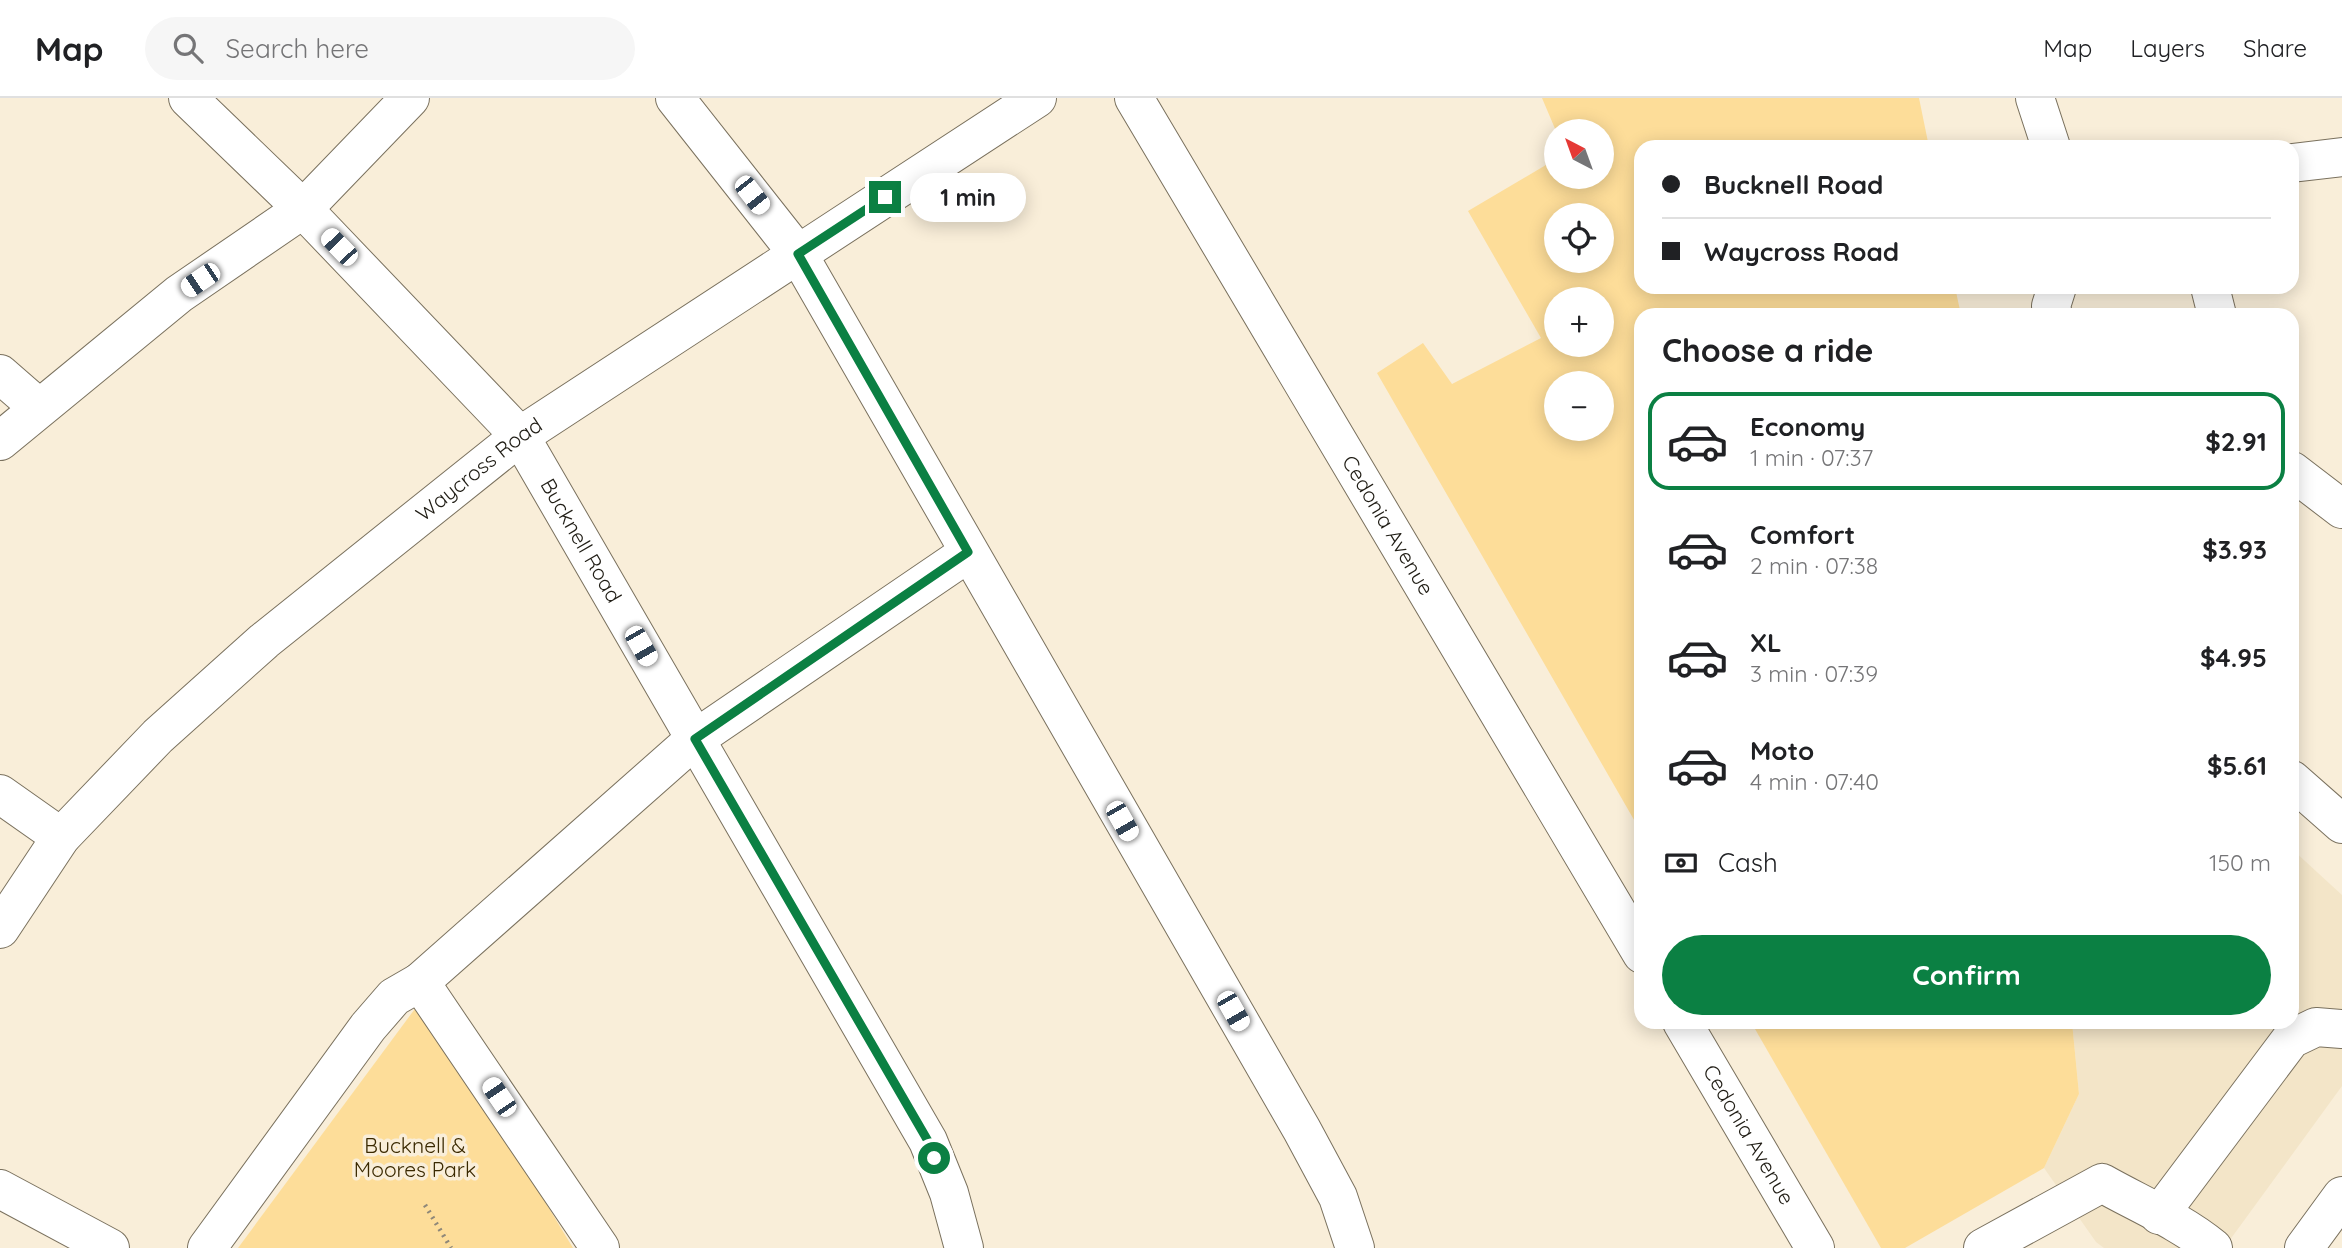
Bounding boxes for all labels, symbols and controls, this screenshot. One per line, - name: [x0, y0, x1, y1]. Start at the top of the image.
- search box: [145, 17, 635, 80]
- text: Map: [35, 28, 103, 69]
- icon: search: [169, 29, 207, 67]
- text: Search here: [225, 32, 369, 65]
- text: Map: [2043, 33, 2092, 63]
- text: Layers: [2130, 33, 2205, 63]
- text: Share: [2243, 33, 2307, 63]
- north arrow: [1544, 119, 1614, 189]
- map controls: [1544, 119, 1614, 441]
- text: Bucknell Road: [1704, 168, 1883, 201]
- car: [731, 172, 774, 218]
- callout: 1 min: [910, 172, 1025, 222]
- route end: [869, 181, 901, 213]
- text: 1 min: [940, 183, 996, 212]
- button: locate: [1544, 203, 1614, 273]
- car: [317, 225, 362, 269]
- text: Waycross Road: [1704, 235, 1899, 268]
- car: [177, 260, 224, 300]
- button: +: [1544, 287, 1614, 357]
- text: Choose a ride: [1662, 330, 1874, 370]
- button: −: [1544, 371, 1614, 441]
- icon: car: [1666, 410, 1729, 473]
- text: Economy: [1750, 410, 1865, 443]
- street label: Waycross Road: [410, 411, 547, 526]
- text: $2.91: [2205, 425, 2267, 458]
- text: 1 min · 07:37: [1750, 443, 1873, 472]
- street label: Cedonia Avenue: [1337, 450, 1440, 599]
- street label: Bucknell Road: [535, 474, 628, 607]
- icon: car: [1666, 518, 1729, 581]
- text: Comfort: [1750, 518, 1855, 551]
- text: $3.93: [2202, 533, 2267, 566]
- text: 2 min · 07:38: [1750, 551, 1878, 580]
- car: [622, 623, 661, 669]
- icon: car: [1666, 626, 1729, 689]
- text: XL: [1750, 626, 1782, 659]
- text: $4.95: [2200, 641, 2267, 674]
- text: 3 min · 07:39: [1750, 659, 1878, 688]
- icon: car: [1666, 734, 1729, 797]
- text: Moto: [1750, 734, 1814, 767]
- text: $5.61: [2207, 749, 2267, 782]
- text: 4 min · 07:40: [1750, 767, 1879, 796]
- car: [1103, 798, 1142, 844]
- icon: cash: [1662, 844, 1700, 882]
- text: Cash: [1718, 846, 1778, 879]
- text: 150 m: [2209, 848, 2271, 877]
- button: Confirm: [1662, 935, 2271, 1015]
- car: [1214, 988, 1253, 1034]
- street label: Cedonia Avenue: [1698, 1060, 1801, 1209]
- car: [479, 1074, 520, 1120]
- park label: Bucknell & Moores Park: [354, 1132, 476, 1182]
- route start: [918, 1142, 950, 1174]

